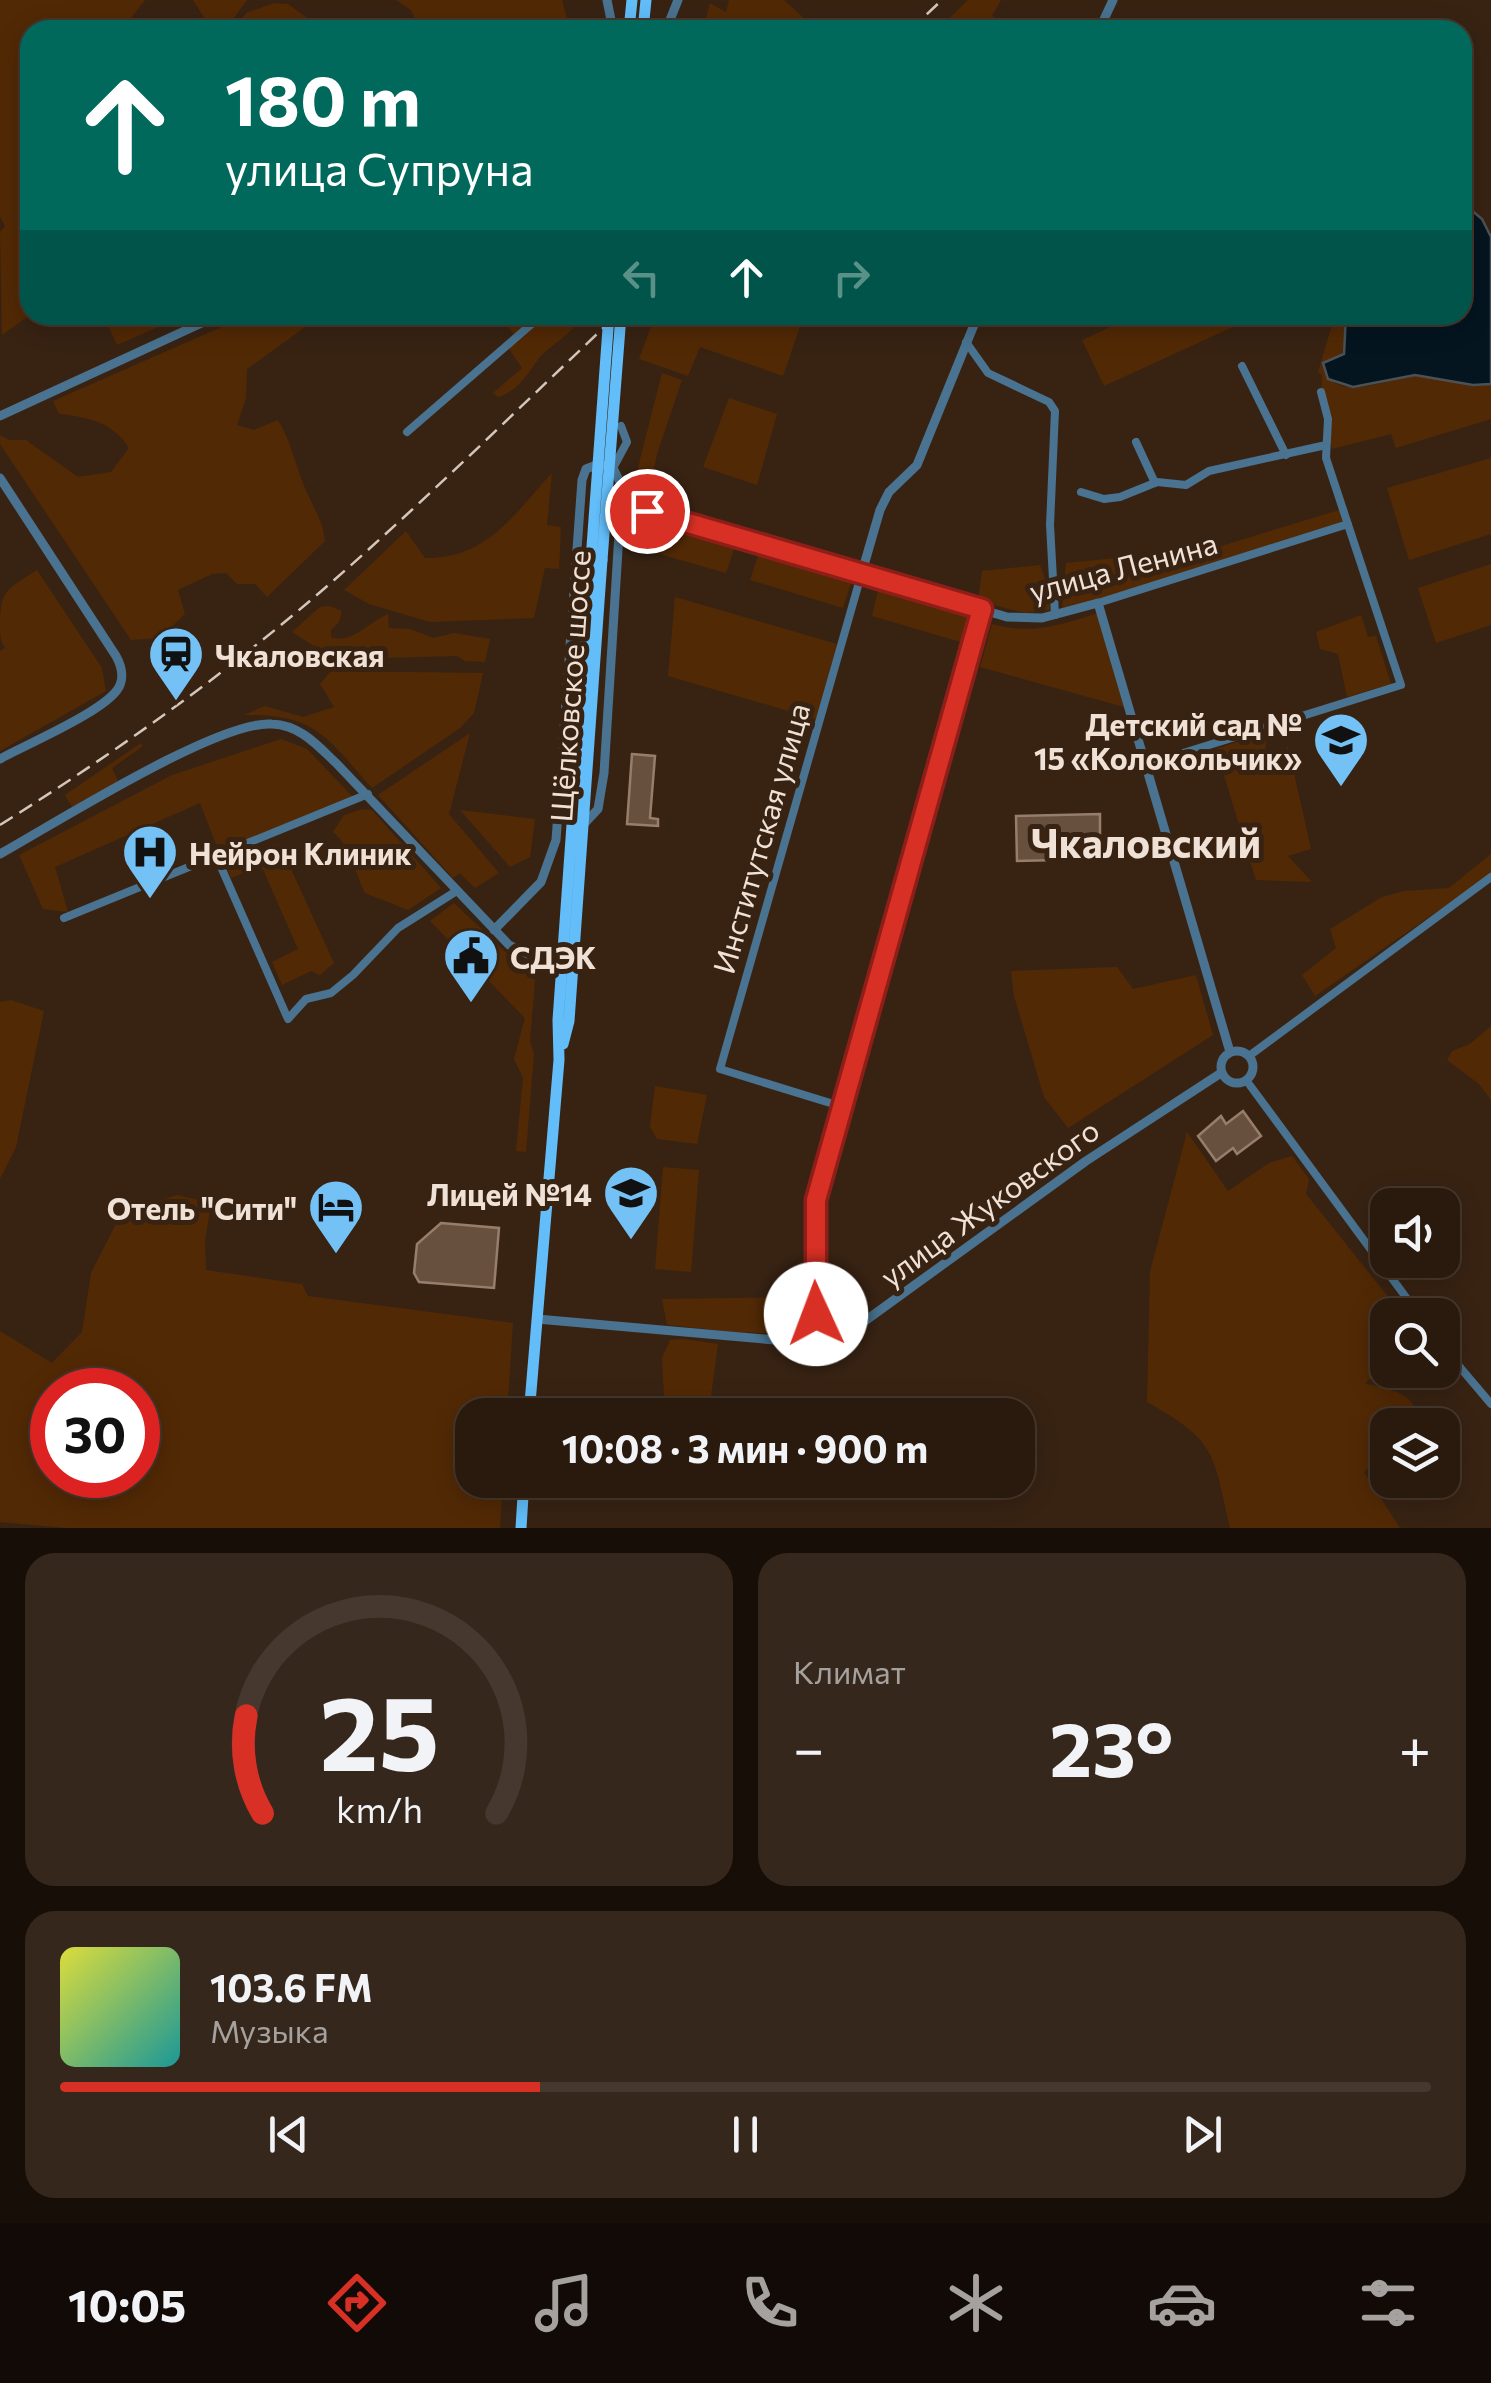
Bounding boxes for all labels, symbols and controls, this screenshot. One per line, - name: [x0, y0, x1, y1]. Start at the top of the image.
- text: 180 m: [225, 55, 421, 140]
- icon: ahead: [60, 60, 190, 190]
- text: улица Супруна: [225, 140, 534, 195]
- icon: left: [614, 250, 669, 305]
- icon: ahead: [719, 250, 774, 305]
- icon: right: [824, 250, 879, 305]
- pin: [605, 469, 690, 554]
- icon: arrive: [620, 484, 675, 539]
- street label: улица Ленина: [1025, 523, 1221, 609]
- street label: Щёлковское шоссе: [541, 549, 597, 823]
- station icon: Чкаловская: [146, 624, 206, 703]
- place label: Чкаловская: [215, 636, 385, 673]
- street label: Институтская улица: [704, 699, 816, 977]
- place label: Детский сад № 15 «Колокольчик»: [1034, 705, 1302, 776]
- school or university icon: Детский сад № 15 «Колокольчик»: [1311, 710, 1371, 789]
- district label: Чкаловский: [1031, 817, 1261, 866]
- hospital icon: Нейрон Клиник: [120, 822, 180, 901]
- place label: Нейрон Клиник: [189, 834, 412, 871]
- public building icon: СДЭК: [441, 926, 501, 1005]
- place label: СДЭК: [510, 938, 596, 975]
- street label: улица Жуковского: [872, 1110, 1106, 1294]
- school or university icon: Лицей №14: [601, 1163, 661, 1242]
- place label: Лицей №14: [427, 1175, 592, 1212]
- hotel icon: Отель "Сити": [306, 1177, 366, 1256]
- map controls: [1370, 1188, 1460, 1498]
- button: sound: [1370, 1188, 1460, 1278]
- place label: Отель "Сити": [107, 1189, 297, 1226]
- position arrow: [764, 1262, 868, 1366]
- button: search: [1370, 1298, 1460, 1388]
- speed limit sign: 30: [30, 1368, 160, 1498]
- button: layers: [1370, 1408, 1460, 1498]
- text: 10:08 · 3 мин · 900 m: [562, 1424, 928, 1471]
- text: Климат: [793, 1651, 906, 1691]
- text: 25: [319, 1665, 439, 1792]
- text: 23°: [1050, 1701, 1173, 1792]
- text: −: [793, 1713, 824, 1780]
- text: +: [1399, 1713, 1431, 1780]
- text: km/h: [336, 1787, 422, 1830]
- text: 103.6 FM: [210, 1963, 373, 2010]
- text: Музыка: [210, 2010, 329, 2050]
- icon: previous: [261, 2107, 316, 2162]
- icon: pause: [718, 2107, 773, 2162]
- icon: next: [1175, 2107, 1230, 2162]
- icon: directions: [322, 2268, 392, 2338]
- icon: music: [529, 2268, 599, 2338]
- icon: phone: [735, 2268, 805, 2338]
- icon: climate: [941, 2268, 1011, 2338]
- icon: car: [1147, 2268, 1217, 2338]
- icon: filters: [1353, 2268, 1423, 2338]
- text: 10:05: [68, 2276, 186, 2331]

